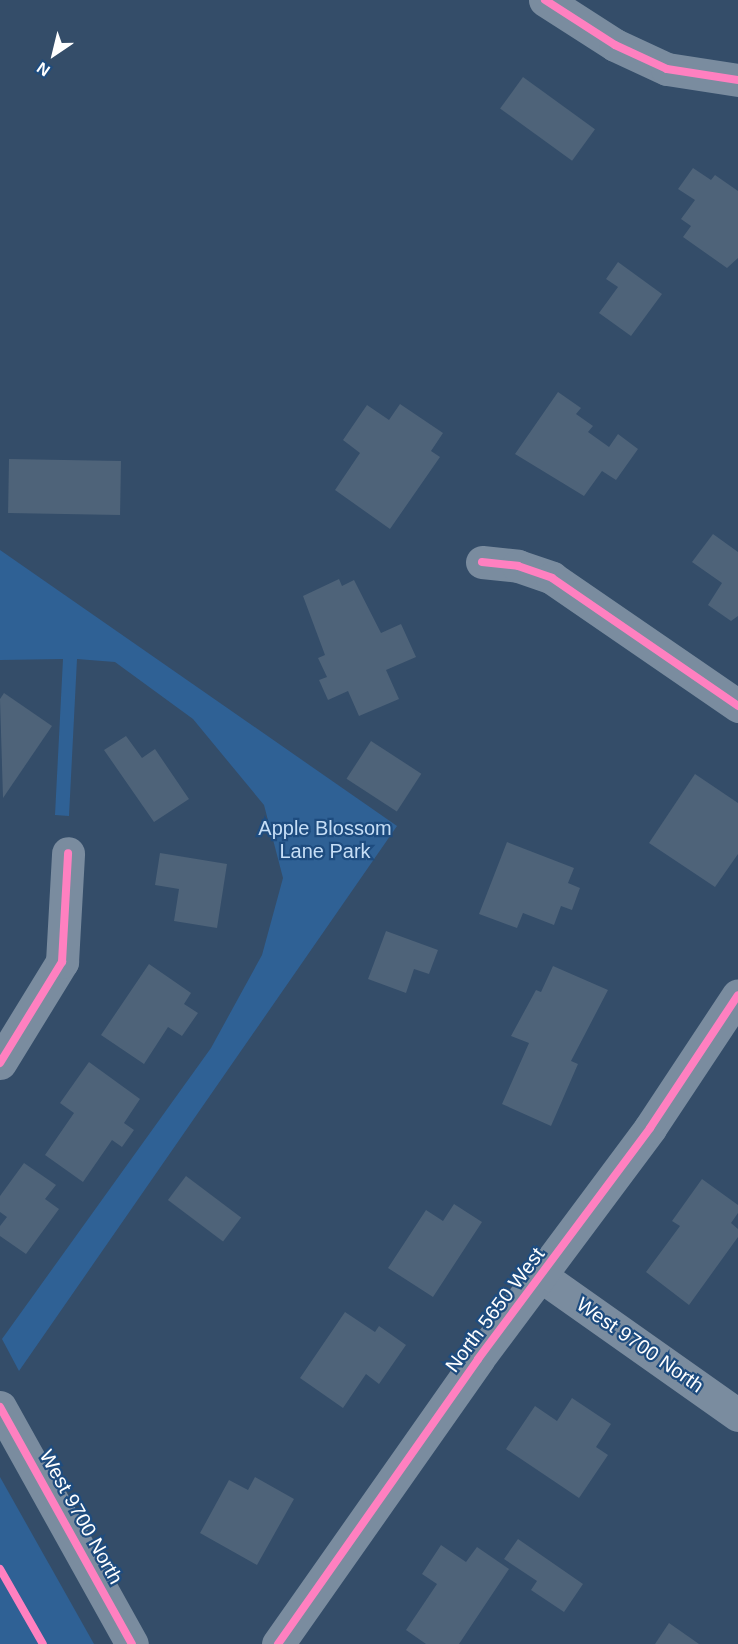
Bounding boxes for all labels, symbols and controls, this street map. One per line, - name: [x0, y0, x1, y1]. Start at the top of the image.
- north arrow: [24, 24, 84, 84]
- text: N: [34, 59, 53, 79]
- park label: Apple Blossom Lane Park: [258, 817, 392, 864]
- street label: North 5650 West: [440, 1243, 550, 1377]
- street label: West 9700 North: [572, 1292, 708, 1398]
- street label: West 9700 North: [34, 1446, 128, 1588]

